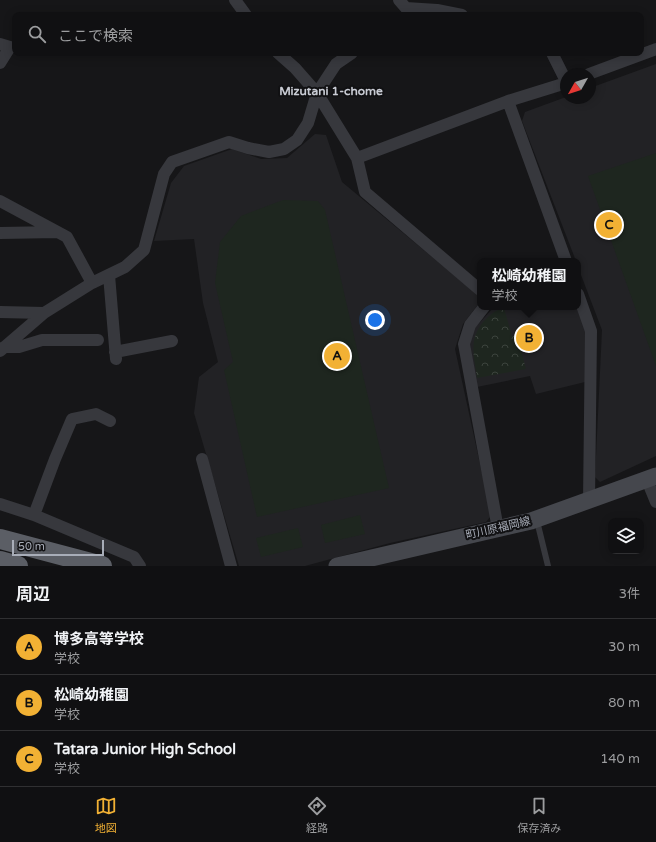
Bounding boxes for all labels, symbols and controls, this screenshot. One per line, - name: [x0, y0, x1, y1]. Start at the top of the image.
- search box: [12, 12, 644, 56]
- icon: search: [26, 23, 48, 45]
- text: ここで検索: [58, 27, 133, 45]
- north arrow: [560, 68, 596, 104]
- district label: Mizutani 1-chome: [279, 84, 383, 98]
- pin: C: [596, 210, 622, 240]
- popup: [477, 258, 581, 310]
- text: 松崎幼稚園: [491, 267, 567, 285]
- text: 学校: [491, 288, 518, 304]
- your location: [365, 310, 385, 330]
- pin: B: [516, 323, 542, 353]
- pin: A: [324, 341, 350, 371]
- street label: 町川原福岡線: [464, 514, 532, 542]
- map controls: [608, 518, 644, 554]
- button: layers: [608, 518, 644, 554]
- scale bar: [12, 538, 104, 557]
- text: 50 m: [18, 540, 45, 553]
- text: 周辺: [16, 584, 50, 605]
- text: 3件: [619, 586, 640, 602]
- text: 博多高等学校: [54, 630, 144, 648]
- text: A: [24, 639, 34, 655]
- text: 30 m: [608, 639, 640, 655]
- text: 学校: [54, 651, 80, 667]
- text: 松崎幼稚園: [54, 686, 129, 704]
- text: B: [24, 695, 34, 711]
- text: 80 m: [608, 695, 640, 711]
- text: 学校: [54, 707, 80, 723]
- text: Tatara Junior High School: [54, 740, 236, 758]
- text: C: [24, 751, 34, 767]
- text: 140 m: [600, 751, 640, 767]
- text: 学校: [54, 761, 80, 777]
- tab: 地図: [95, 795, 117, 835]
- tab: 経路: [306, 795, 328, 835]
- tab: 保存済み: [517, 795, 561, 835]

